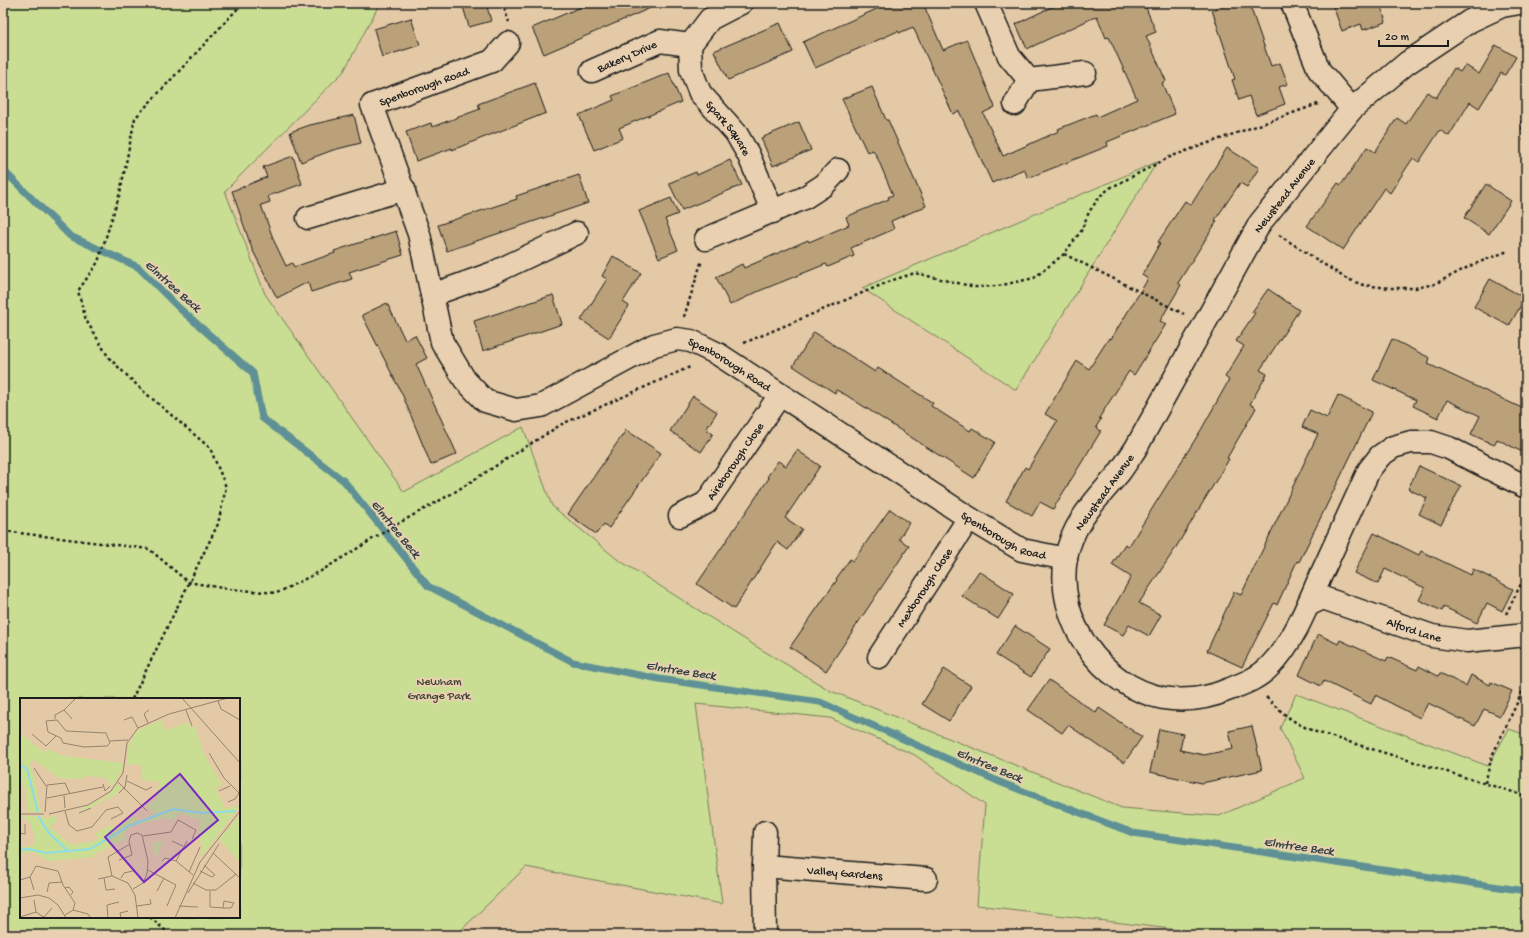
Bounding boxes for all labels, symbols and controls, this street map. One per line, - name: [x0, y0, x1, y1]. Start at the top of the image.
- scale bar: [1379, 22, 1448, 48]
- text: 20 m: [1385, 31, 1410, 45]
- street label: Bakery Drive: [595, 38, 660, 77]
- street label: Spenborough Road: [378, 65, 472, 111]
- street label: Spark Square: [701, 99, 753, 159]
- street label: Newstead Avenue: [1252, 155, 1320, 237]
- water label: Elmtree Beck: [141, 258, 204, 317]
- street label: Spenborough Road: [685, 336, 774, 396]
- street label: Aireborough Close: [705, 420, 768, 504]
- street label: Newstead Avenue: [1073, 451, 1139, 534]
- water label: Elmtree Beck: [367, 498, 424, 562]
- street label: Spenborough Road: [957, 509, 1048, 564]
- street label: Mexborough Close: [895, 545, 957, 631]
- street label: Alford Lane: [1384, 616, 1443, 646]
- water label: Elmtree Beck: [645, 659, 718, 685]
- park label: Newham Grange Park: [408, 676, 472, 704]
- inset map: [20, 698, 240, 918]
- water label: Elmtree Beck: [954, 746, 1025, 787]
- water label: Elmtree Beck: [1263, 835, 1336, 860]
- street label: Valley Gardens: [805, 864, 883, 885]

